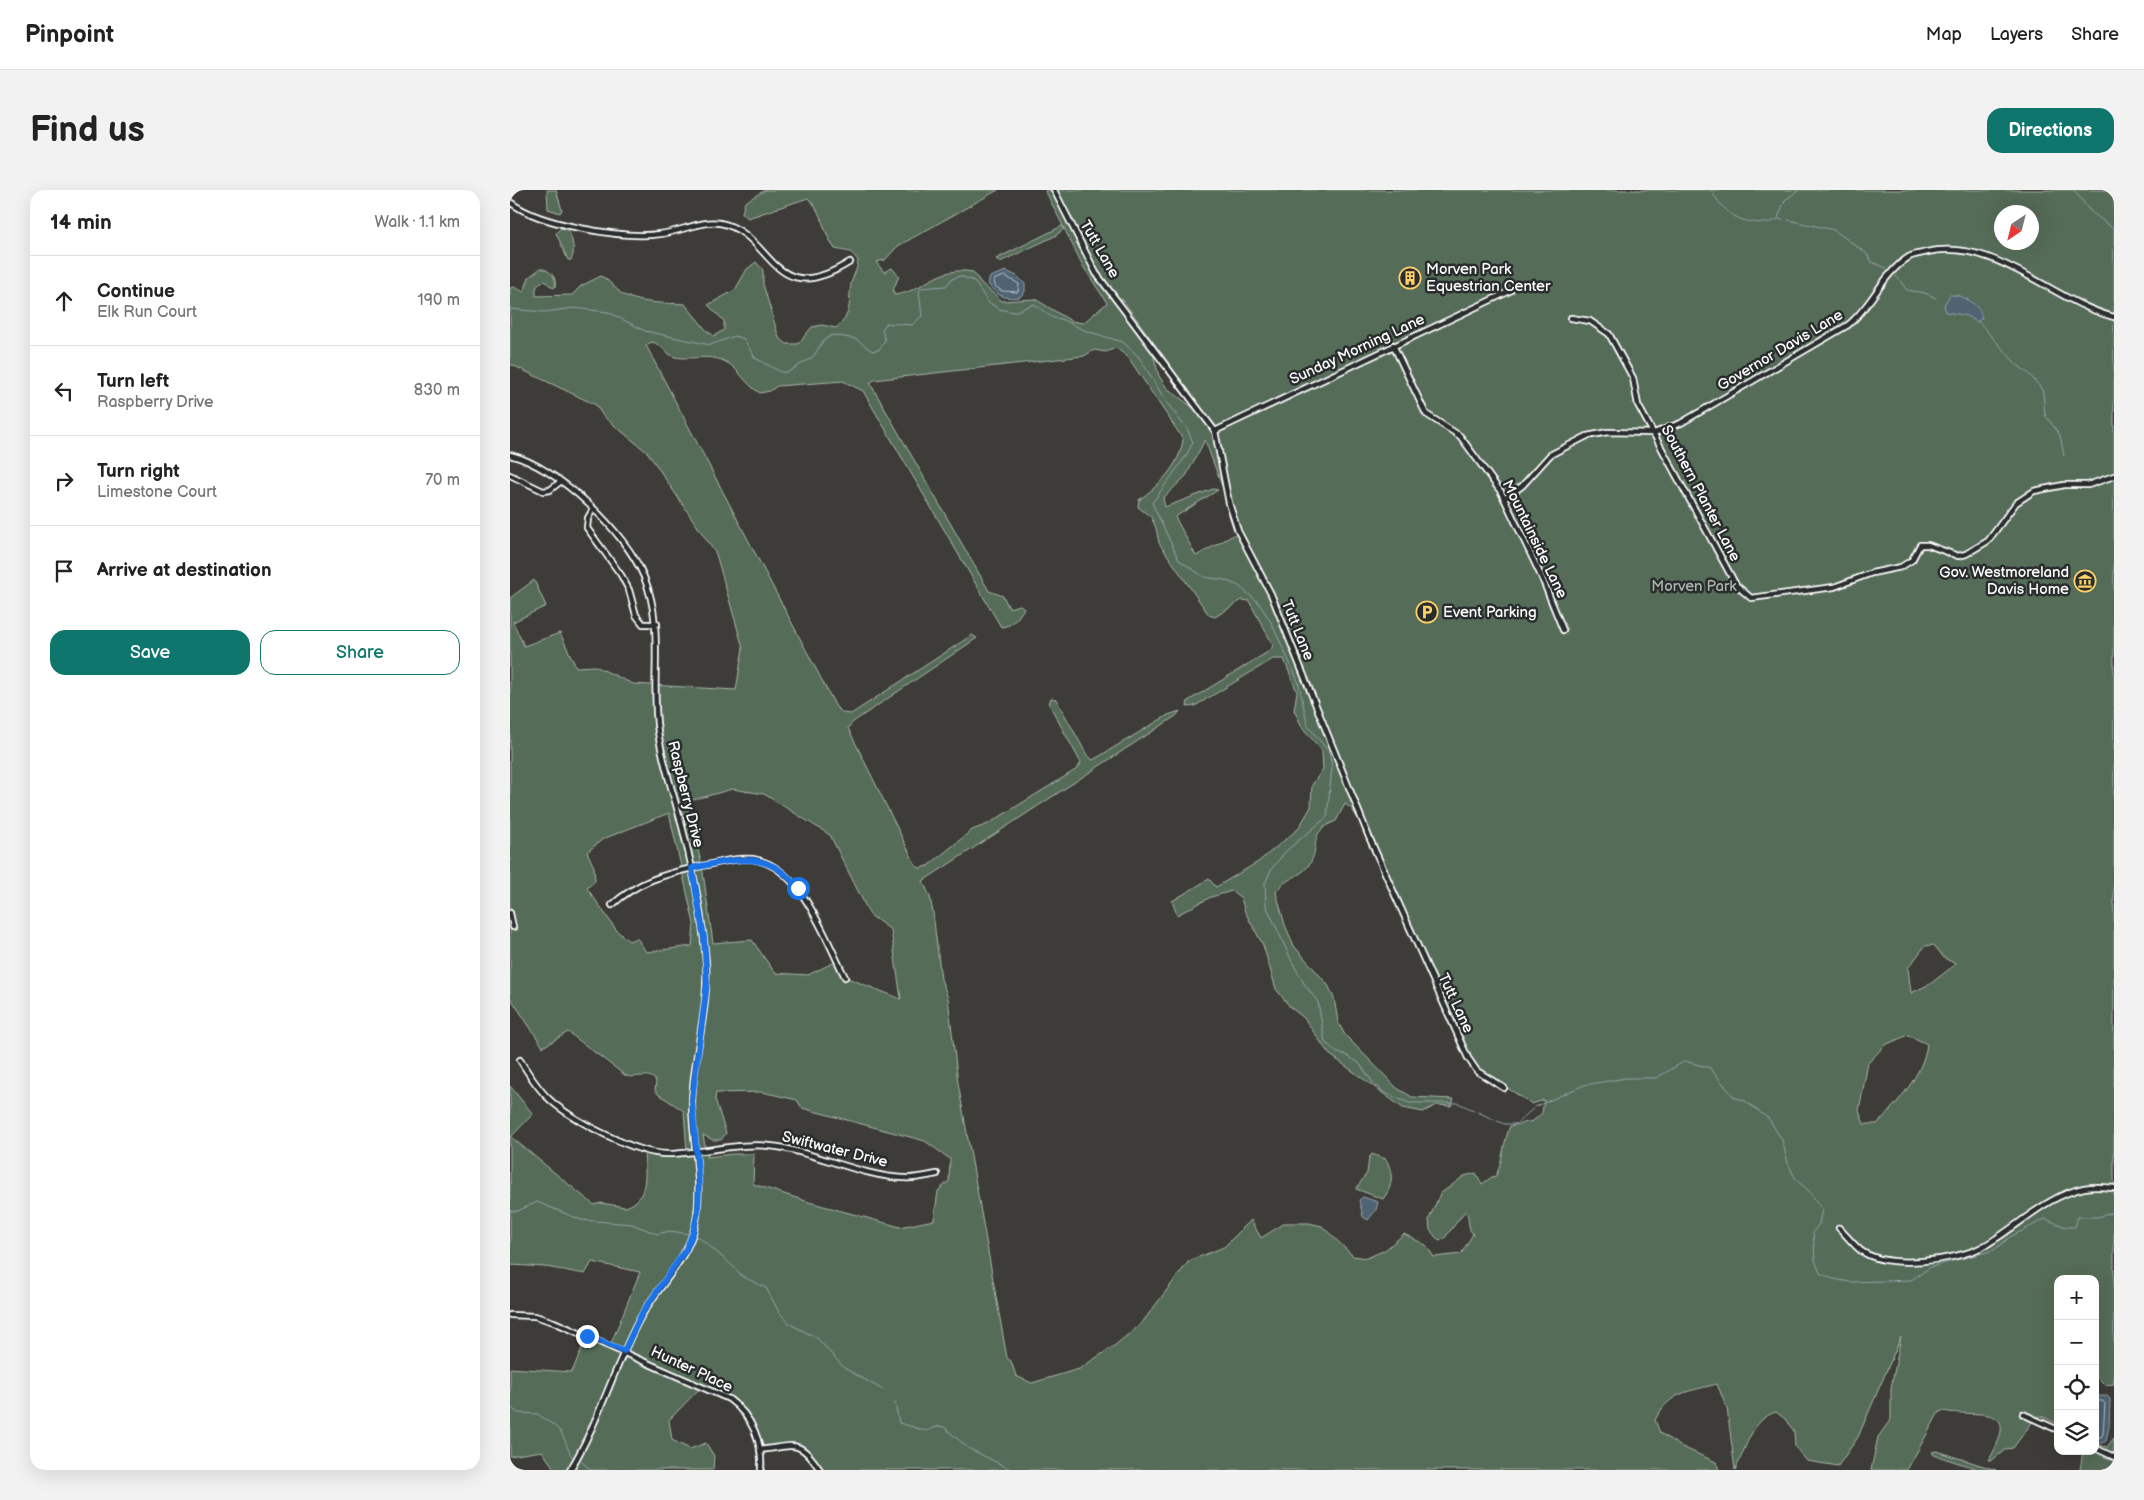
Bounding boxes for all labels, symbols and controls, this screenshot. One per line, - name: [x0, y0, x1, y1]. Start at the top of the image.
- text: Pinpoint: [25, 20, 114, 49]
- text: Map: [1926, 24, 1962, 45]
- text: Layers: [1990, 24, 2043, 45]
- text: Share: [2071, 24, 2119, 45]
- button: Directions: [1987, 108, 2114, 153]
- text: Find us: [30, 109, 145, 152]
- north arrow: [1994, 205, 2039, 250]
- text: 14 min: [50, 210, 112, 235]
- text: Walk · 1.1 km: [375, 213, 460, 232]
- street label: Tutt Lane: [1075, 217, 1124, 282]
- place label: Morven Park Equestrian Center: [1426, 260, 1551, 296]
- building icon: Morven Park Equestrian Center: [1398, 266, 1422, 290]
- text: Continue: [97, 280, 175, 303]
- icon: ahead: [50, 287, 78, 315]
- text: 190 m: [418, 291, 460, 310]
- text: Elk Run Court: [97, 303, 197, 322]
- street label: Governor Davis Lane: [1714, 305, 1846, 395]
- street label: Sunday Morning Lane: [1287, 310, 1428, 389]
- text: Turn left: [97, 370, 169, 393]
- icon: left: [50, 377, 78, 405]
- text: 830 m: [414, 381, 460, 400]
- text: Raspberry Drive: [97, 393, 214, 412]
- street label: Southern Planter Lane: [1657, 422, 1745, 565]
- text: Turn right: [97, 460, 180, 483]
- icon: right: [50, 467, 78, 495]
- text: 70 m: [425, 471, 460, 490]
- street label: Mountainside Lane: [1498, 477, 1571, 602]
- text: Limestone Court: [97, 483, 217, 502]
- icon: arrive: [50, 557, 78, 585]
- text: Arrive at destination: [97, 559, 272, 582]
- place label: Gov. Westmoreland Davis Home: [1939, 563, 2069, 599]
- museum icon: Gov. Westmoreland Davis Home: [2073, 569, 2097, 593]
- park label: Morven Park: [1651, 577, 1737, 596]
- street label: Tutt Lane: [1277, 597, 1318, 663]
- parking icon: Event Parking: [1415, 600, 1439, 624]
- place label: Event Parking: [1443, 603, 1537, 622]
- button: Save: [50, 630, 250, 675]
- button: Share: [260, 630, 460, 675]
- street label: Raspberry Drive: [663, 739, 708, 850]
- route start: [787, 877, 810, 900]
- street label: Tutt Lane: [1434, 970, 1478, 1036]
- street label: Swiftwater Drive: [780, 1127, 890, 1172]
- map controls: [2054, 1275, 2099, 1455]
- button: +: [2054, 1275, 2099, 1320]
- button: −: [2054, 1320, 2099, 1365]
- route end: [576, 1325, 599, 1348]
- street label: Hunter Place: [648, 1342, 736, 1397]
- button: locate: [2054, 1365, 2099, 1410]
- button: layers: [2054, 1410, 2099, 1455]

